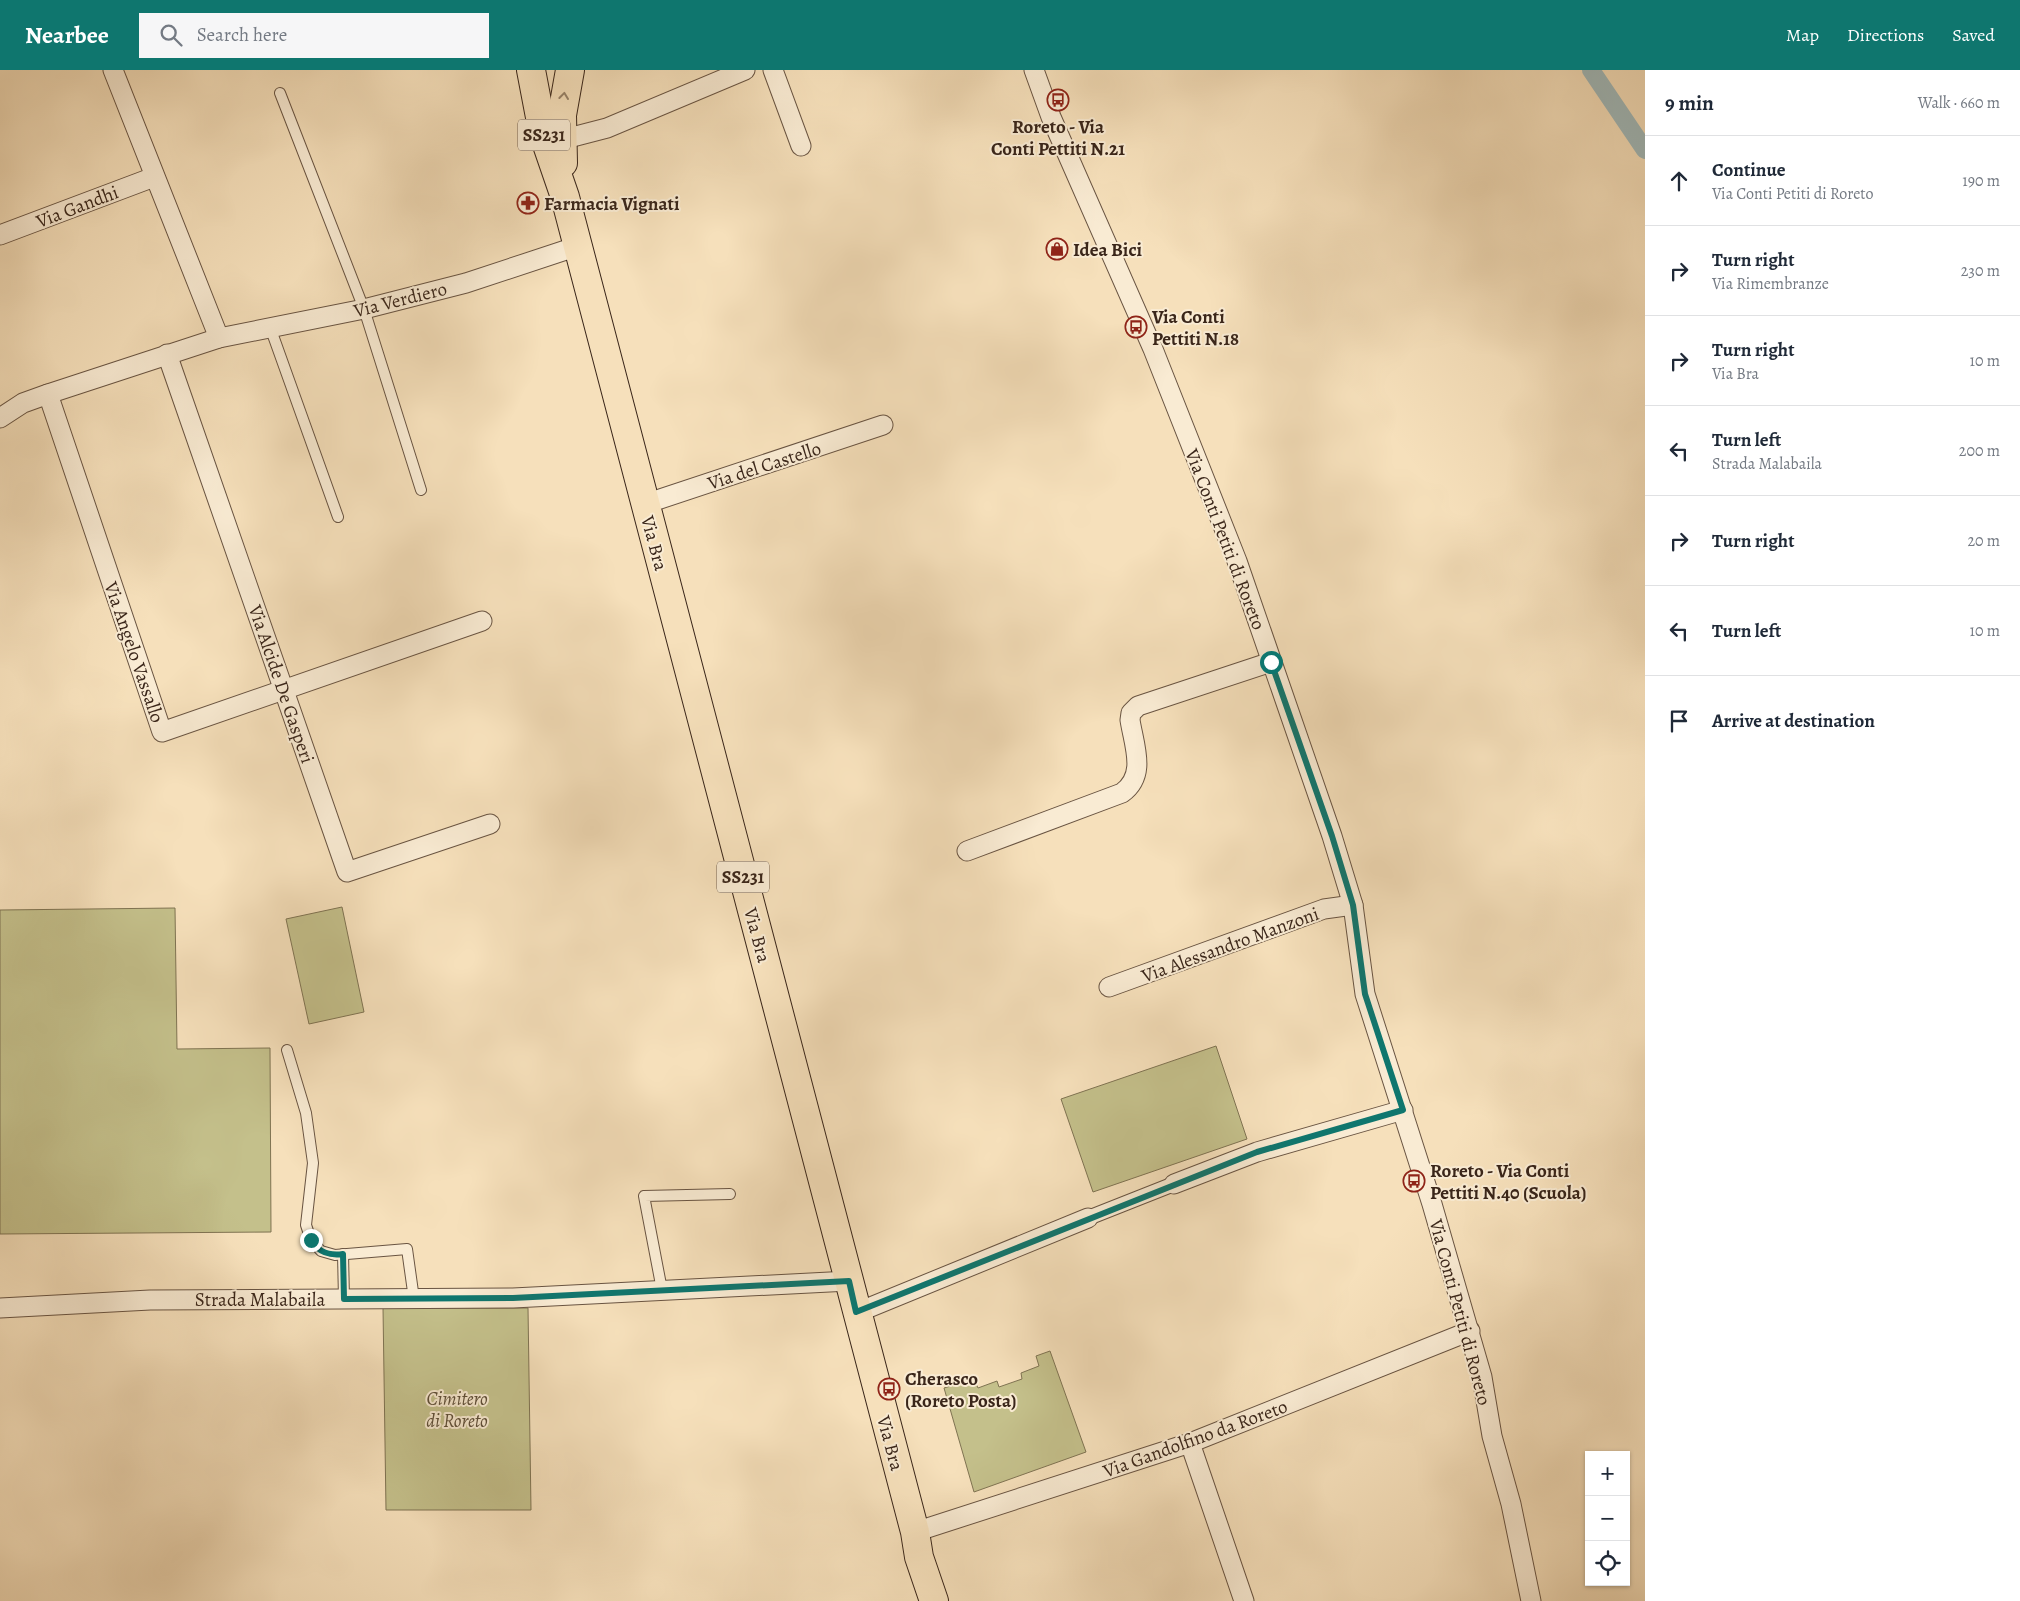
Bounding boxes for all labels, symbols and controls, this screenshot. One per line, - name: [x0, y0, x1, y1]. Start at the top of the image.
- search box: [139, 13, 489, 58]
- text: Nearbee: [25, 19, 109, 51]
- icon: search: [157, 21, 185, 49]
- text: Search here: [197, 22, 287, 48]
- text: Map: [1786, 23, 1819, 47]
- text: Directions: [1847, 23, 1924, 47]
- text: Saved: [1952, 23, 1995, 47]
- bus stop icon: Roreto - Via Conti Pettiti N.21: [1046, 88, 1070, 112]
- text: 9 min: [1665, 89, 1714, 117]
- one-way arrow: [558, 92, 569, 100]
- text: Walk · 660 m: [1918, 92, 2000, 114]
- place label: Roreto - Via Conti Pettiti N.21: [991, 114, 1125, 162]
- road number: SS231: [518, 120, 570, 150]
- text: Continue: [1712, 157, 1786, 183]
- icon: ahead: [1665, 167, 1693, 195]
- text: 190 m: [1962, 170, 2000, 192]
- street label: Via Gandhi: [31, 179, 122, 235]
- text: Via Conti Petiti di Roreto: [1712, 183, 1874, 205]
- pharmacy icon: Farmacia Vignati: [516, 191, 540, 215]
- place label: Farmacia Vignati: [544, 191, 680, 217]
- shop icon: Idea Bici: [1045, 237, 1069, 261]
- place label: Idea Bici: [1073, 237, 1143, 263]
- text: Turn right: [1712, 247, 1794, 273]
- icon: right: [1665, 257, 1693, 285]
- text: 230 m: [1961, 260, 2000, 282]
- text: Via Rimembranze: [1712, 273, 1829, 295]
- street label: Via Verdiero: [350, 276, 450, 324]
- place label: Via Conti Pettiti N.18: [1151, 304, 1239, 352]
- bus stop icon: Via Conti Pettiti N.18: [1124, 315, 1148, 339]
- text: Turn right: [1712, 337, 1794, 363]
- icon: right: [1665, 347, 1693, 375]
- text: 10 m: [1970, 350, 2000, 372]
- text: Via Bra: [1712, 363, 1759, 385]
- text: Turn left: [1712, 427, 1781, 453]
- street label: Via del Castello: [703, 435, 824, 497]
- icon: left: [1665, 437, 1693, 465]
- text: 200 m: [1959, 440, 2000, 462]
- street label: Via Conti Petiti di Roreto: [1178, 444, 1272, 634]
- text: Strada Malabaila: [1712, 453, 1822, 475]
- street label: Via Bra: [634, 512, 674, 574]
- icon: right: [1665, 527, 1693, 555]
- text: Turn right: [1712, 528, 1794, 554]
- text: 20 m: [1967, 530, 2000, 552]
- street label: Via Angelo Vassallo: [97, 577, 170, 726]
- street label: Via Alcide De Gasperi: [241, 601, 320, 767]
- icon: left: [1665, 617, 1693, 645]
- text: Turn left: [1712, 618, 1781, 644]
- text: 10 m: [1970, 620, 2000, 642]
- route start: [1260, 651, 1283, 674]
- icon: arrive: [1665, 707, 1693, 735]
- text: Arrive at destination: [1712, 708, 1875, 734]
- road number: SS231: [717, 862, 769, 892]
- street label: Via Alessandro Manzoni: [1137, 901, 1323, 989]
- street label: Via Bra: [737, 904, 777, 966]
- place label: Roreto - Via Conti Pettiti N.40 (Scuola): [1430, 1158, 1586, 1206]
- bus stop icon: Roreto - Via Conti Pettiti N.40 (Scuola): [1402, 1169, 1426, 1193]
- street label: Via Conti Petiti di Roreto: [1422, 1215, 1497, 1408]
- route end: [300, 1229, 323, 1252]
- street label: Strada Malabaila: [195, 1287, 325, 1313]
- place label: Cherasco (Roreto Posta): [905, 1366, 1017, 1414]
- bus stop icon: Cherasco (Roreto Posta): [877, 1377, 901, 1401]
- park label: Cimitero di Roreto: [426, 1386, 488, 1434]
- street label: Via Gandolfino da Roreto: [1099, 1393, 1291, 1485]
- street label: Via Bra: [870, 1412, 910, 1474]
- map controls: [1585, 1451, 1630, 1586]
- button: +: [1585, 1451, 1630, 1496]
- button: −: [1585, 1496, 1630, 1541]
- button: locate: [1585, 1541, 1630, 1586]

